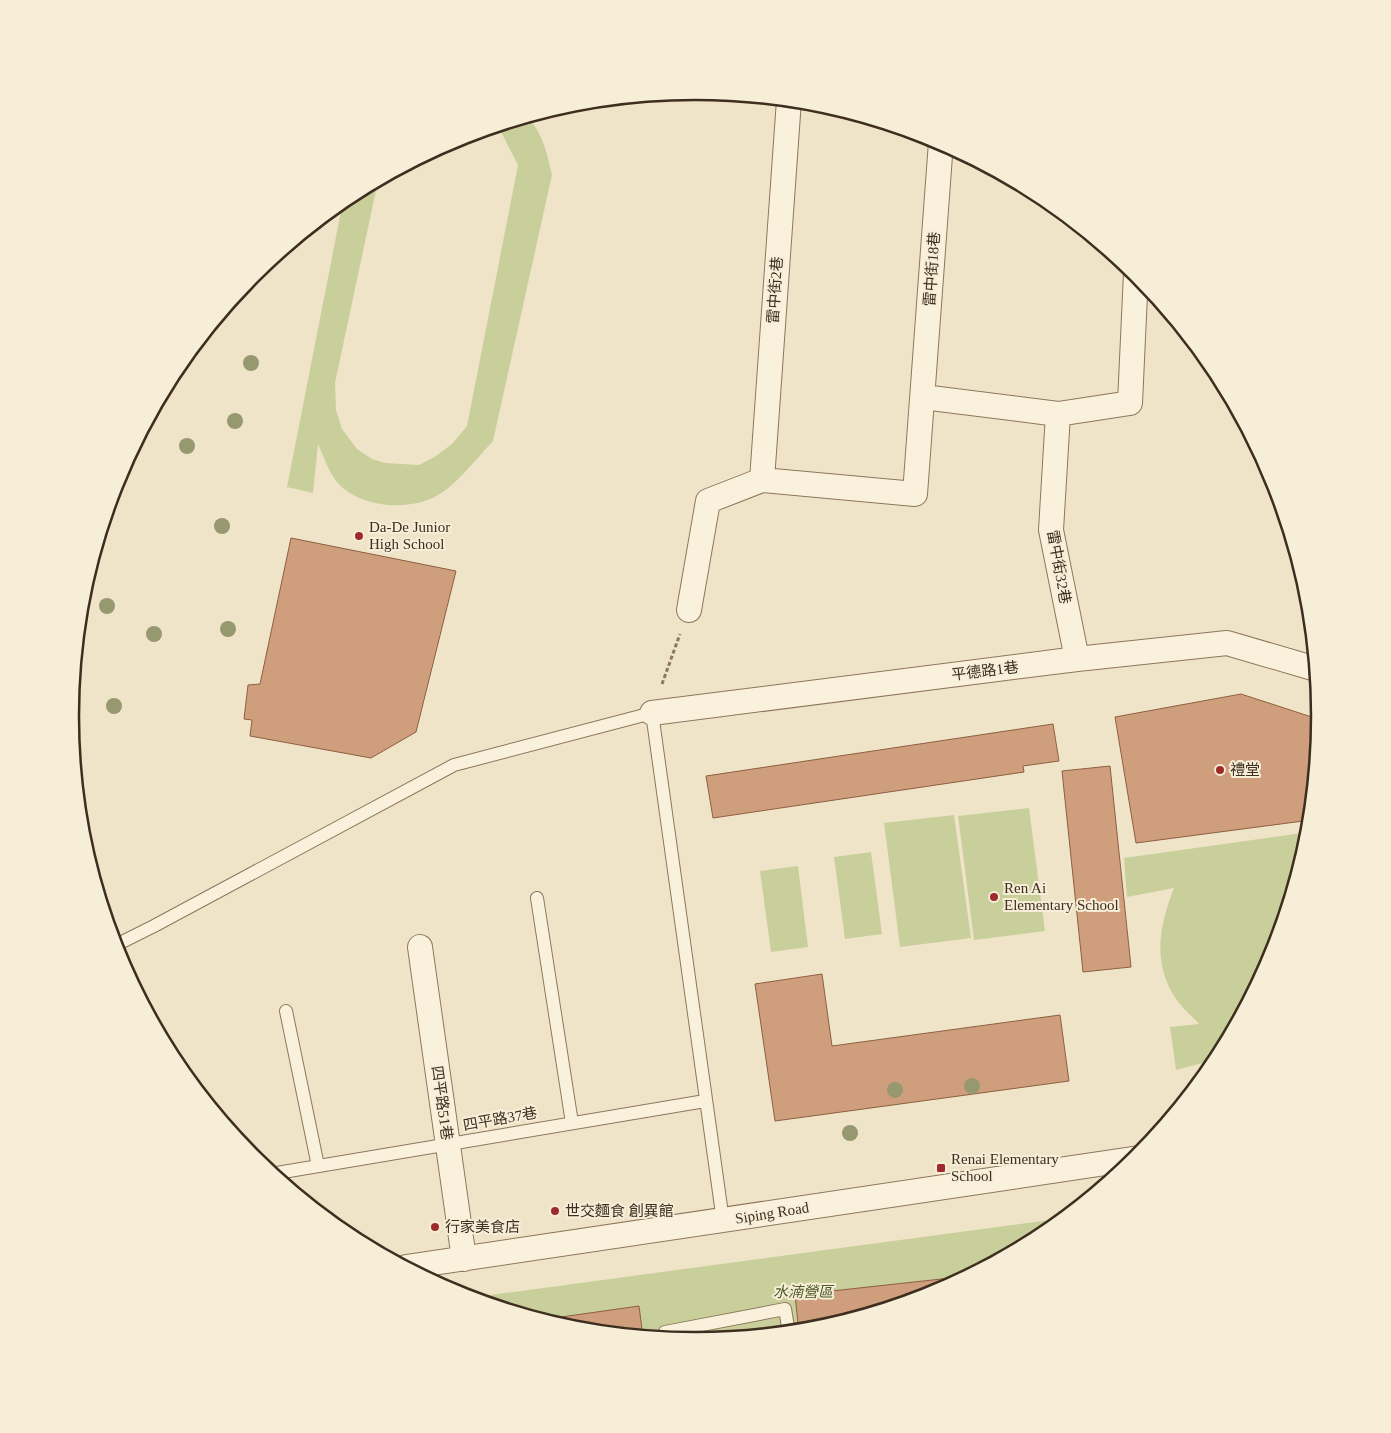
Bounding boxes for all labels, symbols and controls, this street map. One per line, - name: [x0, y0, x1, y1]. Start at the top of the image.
- street label: 雷中街18巷: [921, 231, 943, 307]
- street label: 雷中街2巷: [765, 256, 785, 324]
- place label: Da-De Junior High School: [369, 519, 450, 552]
- street label: 雷中街32巷: [1045, 529, 1073, 605]
- marker: Da-De Junior High School: [353, 530, 365, 542]
- street label: 平德路1巷: [950, 658, 1019, 683]
- place label: 禮堂: [1230, 762, 1260, 778]
- marker: 禮堂: [1214, 764, 1226, 776]
- place label: Ren Ai Elementary School: [1004, 880, 1119, 913]
- marker: Ren Ai Elementary School: [988, 891, 1000, 903]
- street label: 四平路51巷: [429, 1065, 455, 1141]
- street label: 四平路37巷: [462, 1105, 538, 1133]
- place label: Renai Elementary School: [951, 1151, 1059, 1184]
- marker: Renai Elementary School: [935, 1162, 947, 1174]
- street label: Siping Road: [734, 1199, 811, 1227]
- place label: 世交麵食 創異館: [565, 1203, 674, 1219]
- marker: 世交麵食 創異館: [549, 1205, 561, 1217]
- place label: 行家美食店: [445, 1219, 520, 1235]
- marker: 行家美食店: [429, 1221, 441, 1233]
- park label: 水湳營區: [773, 1284, 835, 1300]

